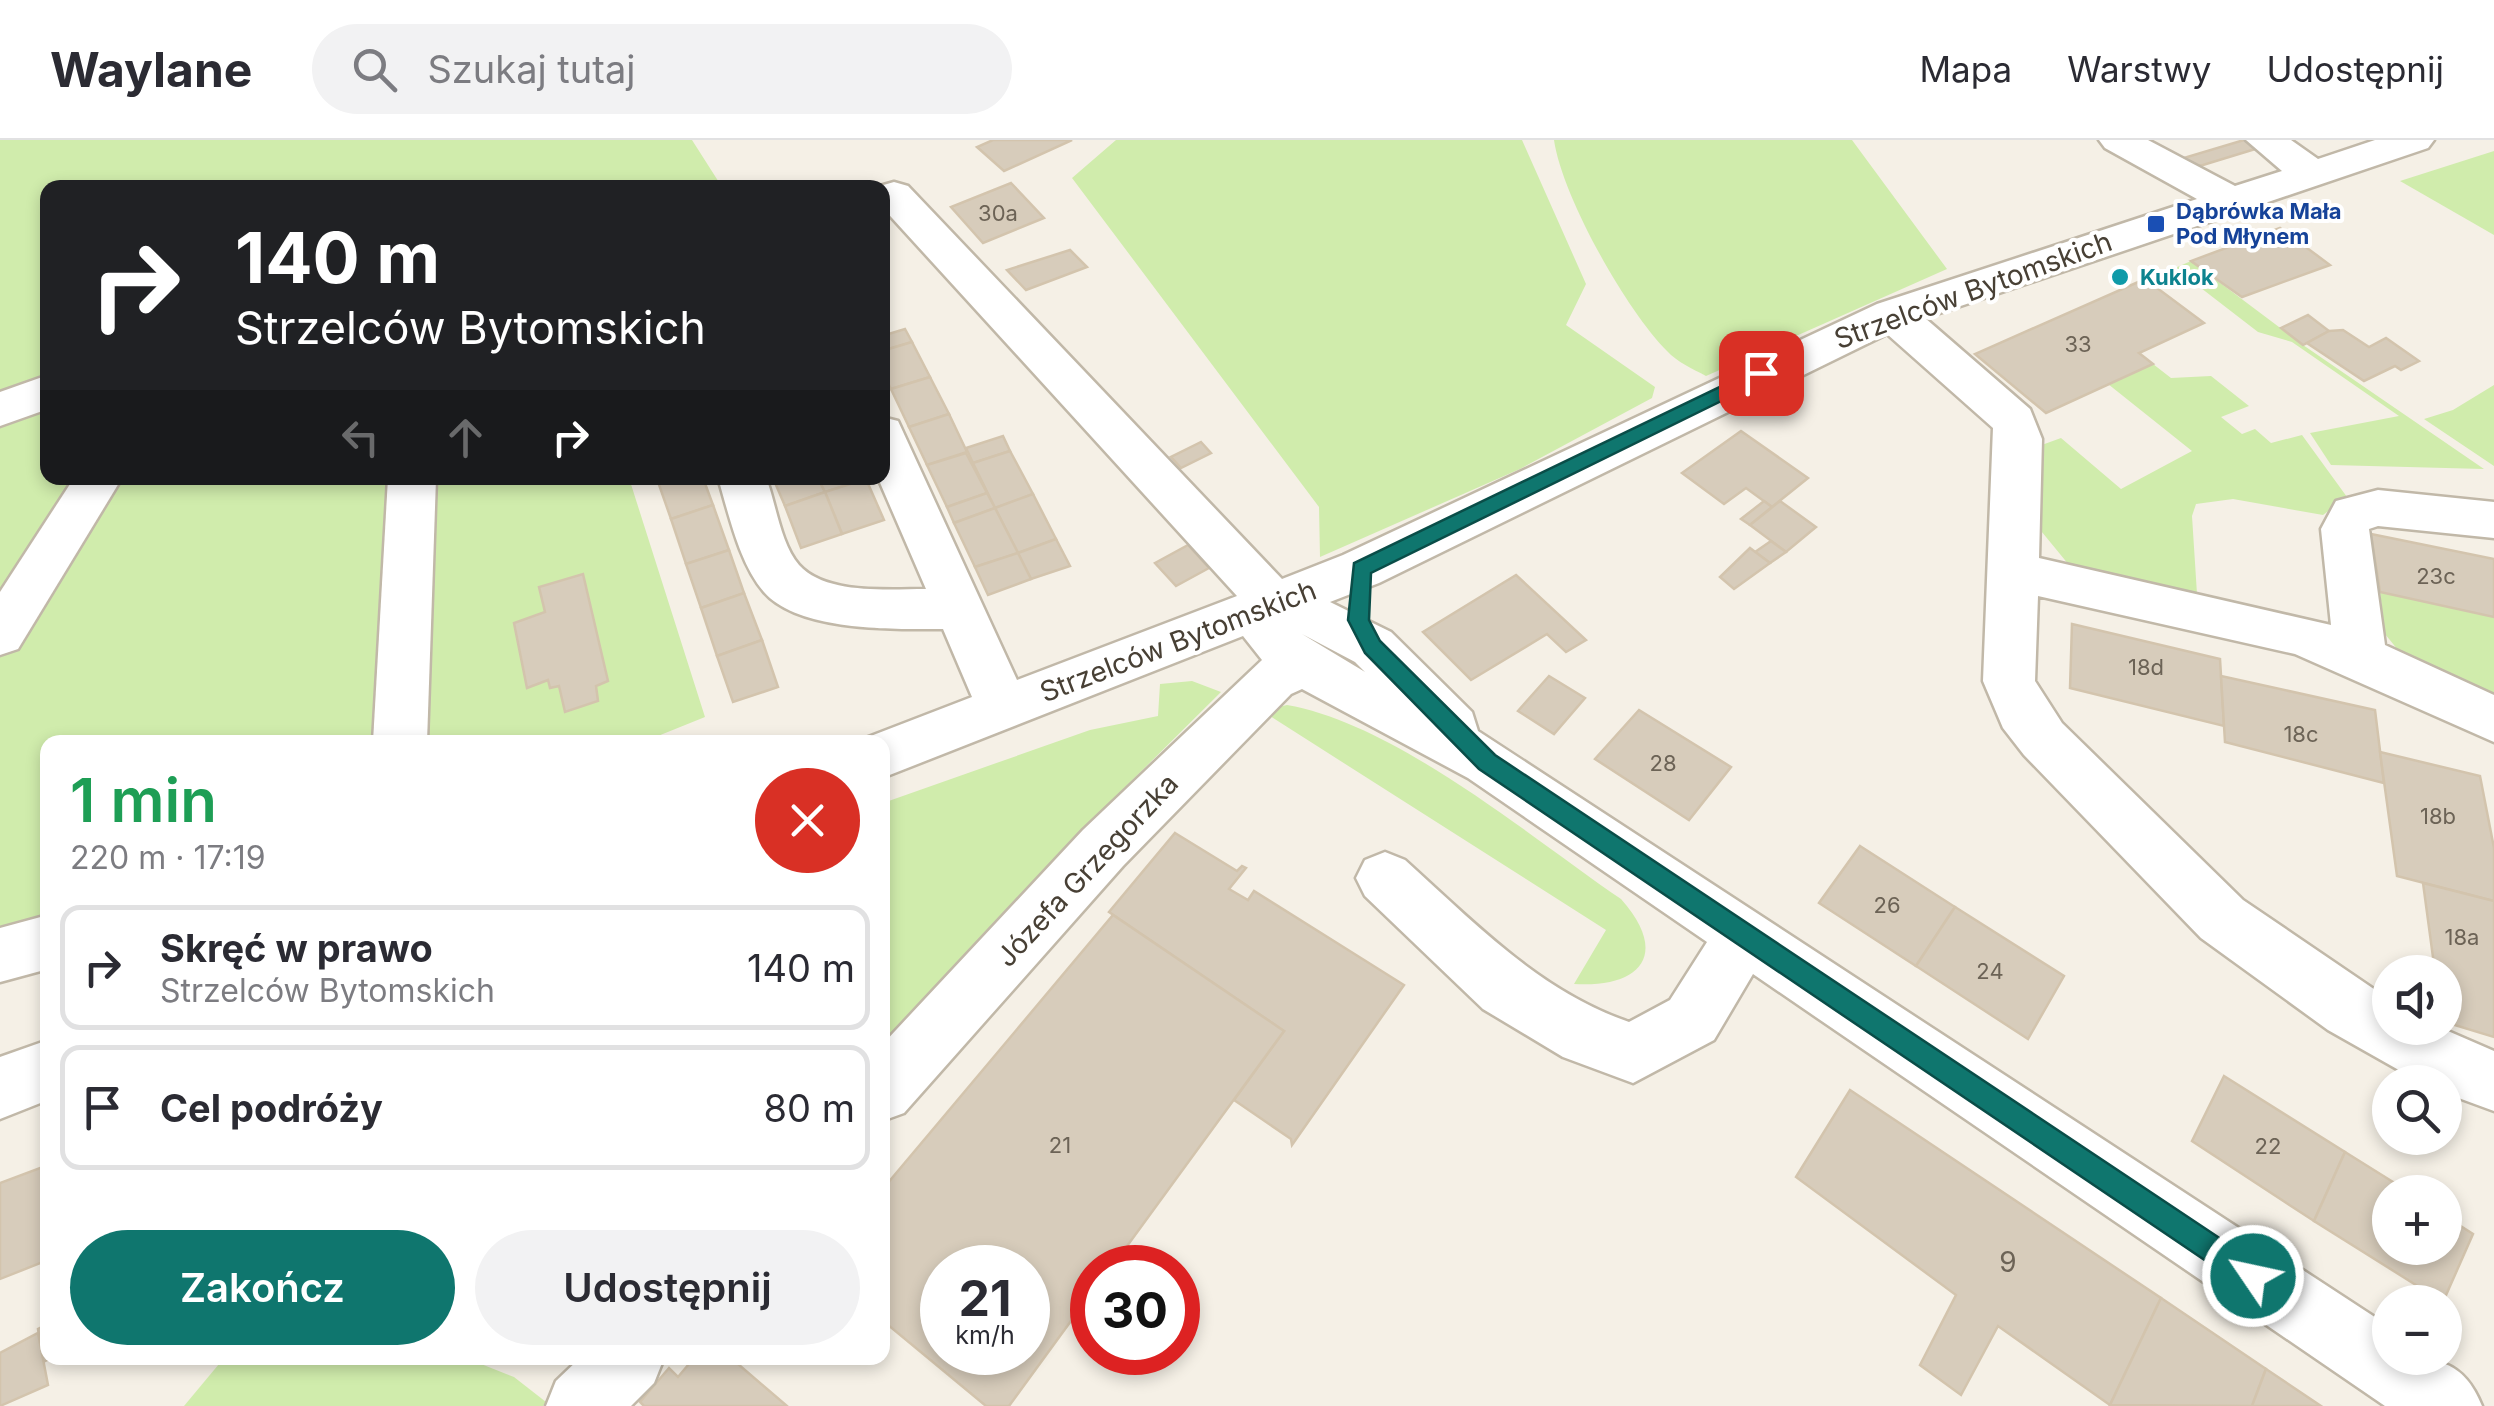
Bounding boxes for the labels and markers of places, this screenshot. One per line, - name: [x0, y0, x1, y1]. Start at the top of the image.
- place label: Dąbrówka Mała Pod Młynem: [2176, 198, 2342, 249]
- marker: Dąbrówka Mała Pod Młynem: [2145, 213, 2167, 235]
- place label: Kuklok: [2140, 264, 2214, 290]
- marker: Kuklok: [2109, 266, 2131, 288]
- pin: [1719, 331, 1804, 416]

